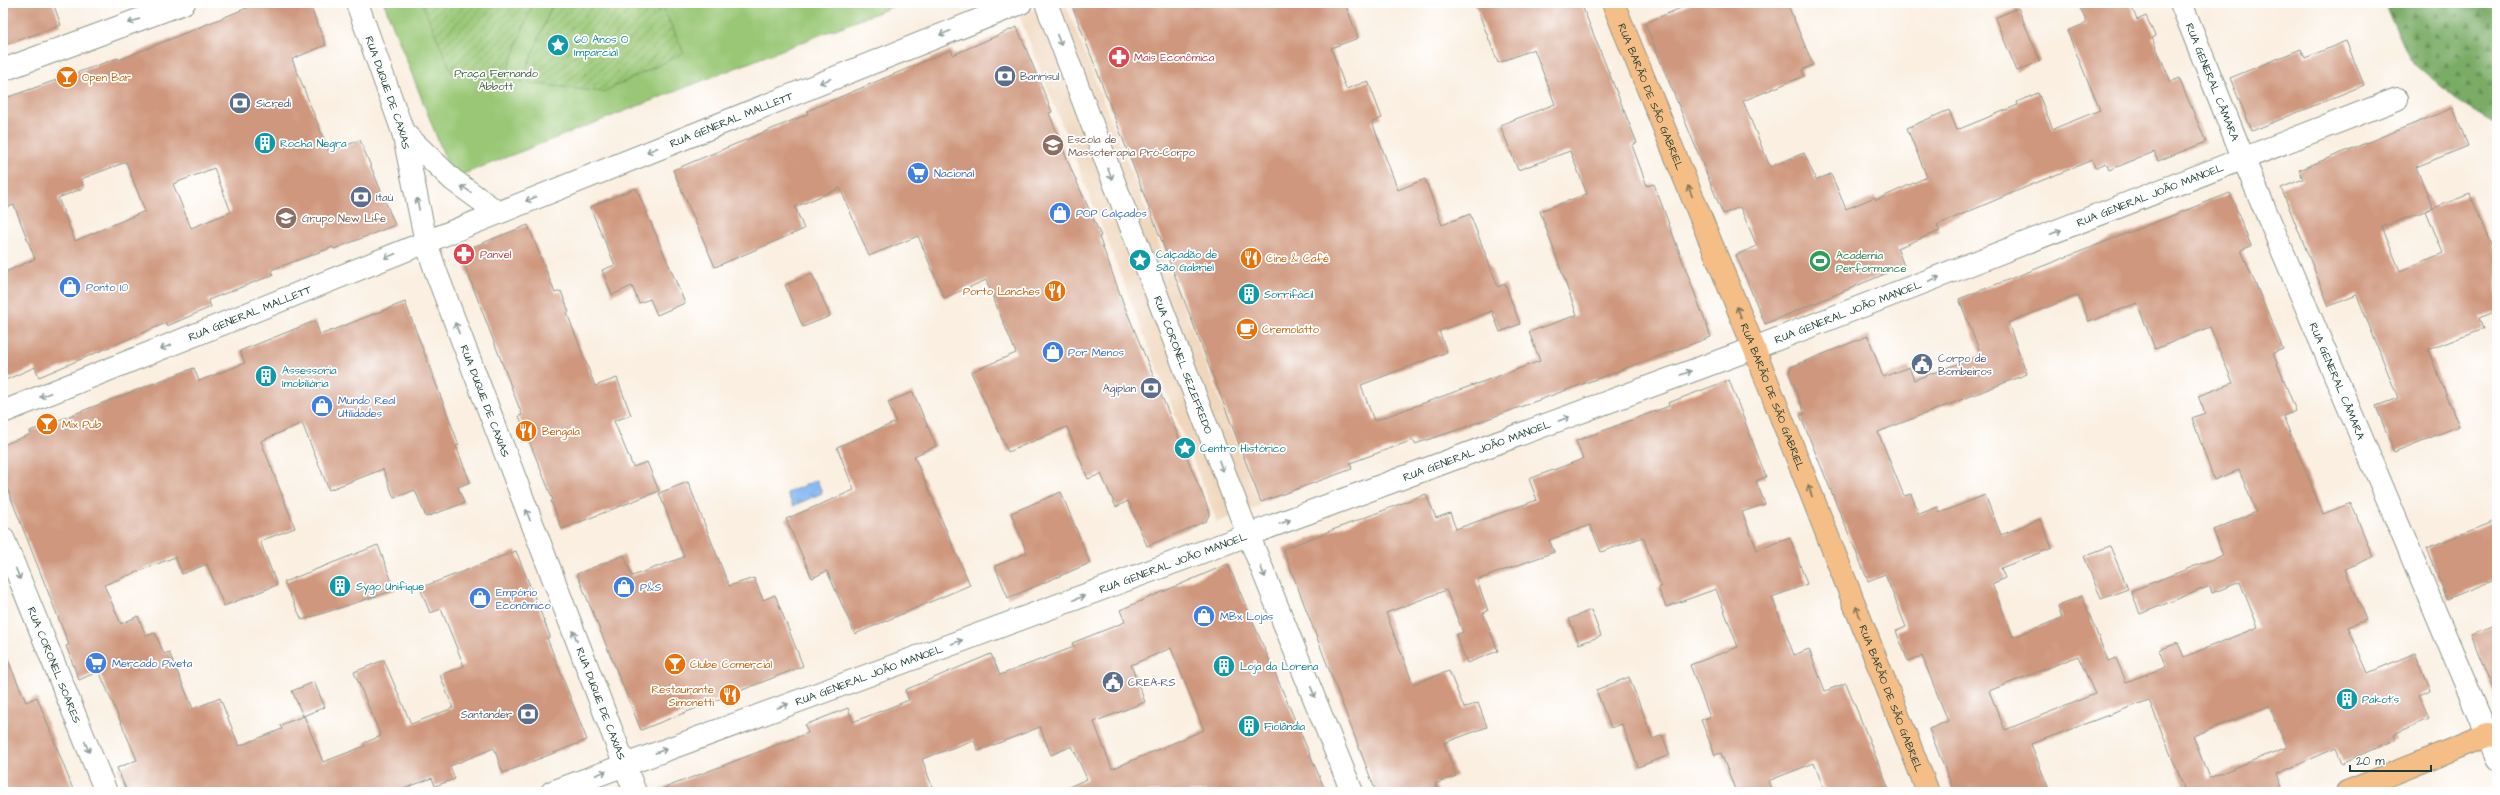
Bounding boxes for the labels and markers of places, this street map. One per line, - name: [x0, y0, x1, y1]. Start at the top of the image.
- place icon: 60 Anos O Imparcial: [545, 32, 571, 58]
- place label: 60 Anos O Imparcial: [574, 32, 629, 60]
- pharmacy icon: Mais Econômica: [1106, 44, 1132, 70]
- place label: Mais Econômica: [1134, 50, 1215, 65]
- bank icon: Banrisul: [992, 63, 1018, 89]
- bar icon: Open Bar: [54, 64, 80, 90]
- place label: Banrisul: [1020, 69, 1060, 84]
- place label: Open Bar: [82, 70, 131, 85]
- bank icon: Sicredi: [227, 90, 253, 116]
- place label: Sicredi: [256, 96, 291, 111]
- building icon: Rocha Negra: [252, 130, 278, 156]
- school or university icon: Escola de Massoterapia Pró-Corpo: [1040, 132, 1066, 158]
- place label: Escola de Massoterapia Pró-Corpo: [1068, 132, 1196, 160]
- place label: Rocha Negra: [280, 136, 347, 152]
- supermarket icon: Nacional: [905, 160, 931, 186]
- place label: Nacional: [934, 166, 974, 181]
- bank icon: Itaú: [348, 184, 374, 210]
- place label: Itaú: [376, 190, 394, 205]
- shop icon: POP Calçados: [1047, 200, 1073, 226]
- school or university icon: Grupo New Life: [273, 205, 299, 231]
- place label: POP Calçados: [1076, 206, 1147, 221]
- place label: Grupo New Life: [302, 211, 386, 226]
- pharmacy icon: Panvel: [451, 241, 477, 267]
- restaurant icon: Cine & Café: [1238, 245, 1264, 271]
- place label: Panvel: [480, 247, 512, 262]
- place icon: Calçadão de São Gabriel: [1127, 247, 1153, 273]
- place label: Calçadão de São Gabriel: [1156, 247, 1217, 275]
- sports icon: Academia Performance: [1807, 248, 1833, 274]
- place label: Academia Performance: [1836, 248, 1906, 276]
- place label: Cine & Café: [1266, 251, 1329, 266]
- shop icon: Ponto 10: [57, 274, 83, 300]
- restaurant icon: Porto Lanches: [1042, 278, 1068, 304]
- place label: Ponto 10: [86, 280, 128, 295]
- building icon: Sorrifácil: [1236, 281, 1262, 307]
- place label: Porto Lanches: [963, 284, 1040, 299]
- place label: Sorrifácil: [1264, 287, 1314, 302]
- cafe icon: Cremolatto: [1234, 316, 1260, 342]
- place label: Cremolatto: [1262, 322, 1320, 337]
- shop icon: Por Menos: [1040, 339, 1066, 365]
- place label: Por Menos: [1068, 345, 1124, 360]
- public building icon: Corpo de Bombeiros: [1909, 351, 1935, 377]
- place label: Corpo de Bombeiros: [1938, 351, 1993, 379]
- building icon: Assessoria Imobiliária: [253, 363, 279, 389]
- place label: Assessoria Imobiliária: [282, 363, 337, 391]
- bank icon: Agiplan: [1138, 375, 1164, 401]
- place label: Agiplan: [1103, 381, 1136, 397]
- shop icon: Mundo Real Utilidades: [309, 393, 335, 419]
- place label: Mundo Real Utilidades: [338, 393, 396, 421]
- bar icon: Mix Pub: [34, 411, 60, 437]
- place label: Mix Pub: [62, 417, 101, 432]
- restaurant icon: Bengala: [513, 418, 539, 444]
- place label: Bengala: [542, 424, 580, 440]
- place icon: Centro Histórico: [1172, 435, 1198, 461]
- place label: Centro Histórico: [1200, 441, 1287, 456]
- building icon: Sygo Unifique: [327, 573, 353, 599]
- shop icon: P&S: [611, 574, 637, 600]
- place label: Sygo Unifique: [356, 579, 424, 595]
- place label: P&S: [640, 580, 661, 595]
- shop icon: Empório Econômico: [467, 585, 493, 611]
- place label: Empório Econômico: [496, 585, 552, 613]
- shop icon: MBx Lojas: [1191, 603, 1217, 629]
- place label: MBx Lojas: [1220, 609, 1274, 624]
- supermarket icon: Mercado Piveta: [83, 650, 109, 676]
- bar icon: Clube Comercial: [662, 651, 688, 677]
- building icon: Loja da Lorena: [1211, 653, 1237, 679]
- place label: Mercado Piveta: [112, 656, 193, 671]
- place label: Clube Comercial: [690, 657, 772, 672]
- place label: Loja da Lorena: [1240, 659, 1319, 674]
- public building icon: CREA-RS: [1100, 669, 1126, 695]
- place label: CREA-RS: [1128, 675, 1176, 690]
- place label: Restaurante Simonetti: [651, 682, 714, 710]
- restaurant icon: Restaurante Simonetti: [717, 682, 743, 708]
- building icon: Pakot's: [2334, 686, 2360, 712]
- place label: Pakot's: [2362, 692, 2400, 707]
- bank icon: Santander: [515, 701, 541, 727]
- place label: Santander: [461, 707, 512, 722]
- building icon: Fiolândia: [1236, 713, 1262, 739]
- place label: Fiolândia: [1264, 719, 1306, 734]

